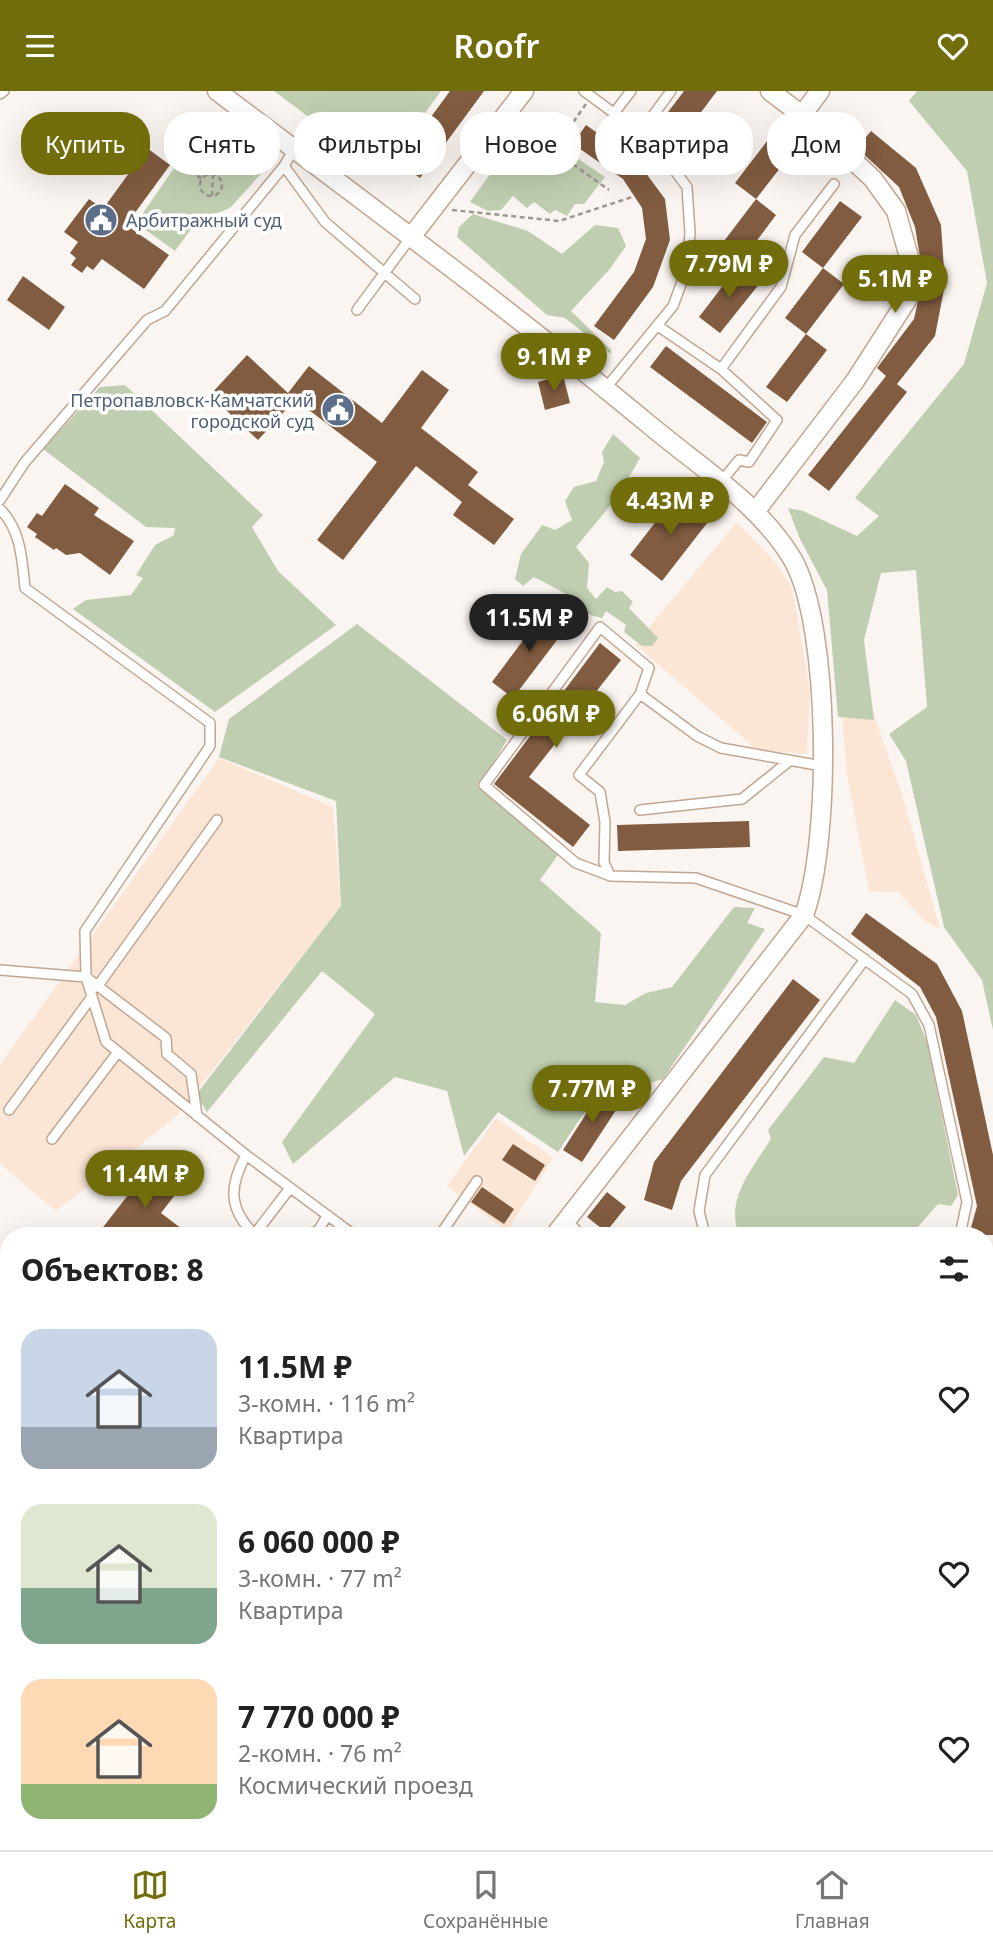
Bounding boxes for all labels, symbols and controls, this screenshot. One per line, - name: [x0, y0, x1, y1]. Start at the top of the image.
- text: Roofr: [454, 24, 539, 67]
- icon: menu: [21, 27, 59, 65]
- icon: heart: [934, 27, 972, 65]
- chip: Купить: [21, 112, 150, 175]
- chip: Снять: [164, 112, 280, 175]
- chip: Фильтры: [294, 112, 446, 175]
- chip: Новое: [460, 112, 581, 175]
- chip: Квартира: [595, 112, 753, 175]
- chip: Дом: [767, 112, 866, 175]
- public building icon: Арбитражный суд: [82, 201, 120, 239]
- place label: Арбитражный суд: [126, 208, 282, 232]
- pin: 7.79M ₽: [664, 241, 794, 300]
- text: 7.79M ₽: [685, 247, 773, 279]
- pin: 5.1M ₽: [838, 255, 952, 315]
- text: 5.1M ₽: [858, 262, 932, 294]
- pin: 9.1M ₽: [497, 334, 611, 393]
- text: 9.1M ₽: [517, 340, 591, 372]
- place label: Петропавловск-Камчатский городской суд: [70, 388, 314, 433]
- public building icon: Петропавловск-Камчатский городской суд: [319, 391, 357, 429]
- pin: 4.43M ₽: [605, 477, 735, 537]
- text: 4.43M ₽: [626, 484, 714, 516]
- pin: 11.5M ₽: [464, 595, 594, 654]
- text: 11.5M ₽: [485, 601, 573, 633]
- pin: 6.06M ₽: [491, 691, 621, 750]
- text: 6.06M ₽: [512, 697, 600, 729]
- pin: 7.77M ₽: [527, 1065, 657, 1125]
- text: 7.77M ₽: [548, 1072, 636, 1104]
- pin: 11.4M ₽: [80, 1151, 210, 1210]
- text: 11.4M ₽: [101, 1157, 189, 1189]
- text: Объектов: 8: [21, 1249, 204, 1290]
- icon: filters: [935, 1250, 973, 1288]
- text: 11.5M ₽: [238, 1346, 352, 1387]
- icon: home: [77, 1357, 161, 1441]
- icon: heart: [935, 1380, 973, 1418]
- text: 3-комн. · 116 m²: [238, 1387, 415, 1419]
- text: Квартира: [238, 1419, 344, 1451]
- text: 6 060 000 ₽: [238, 1521, 400, 1562]
- icon: home: [77, 1532, 161, 1616]
- icon: heart: [935, 1555, 973, 1593]
- text: 3-комн. · 77 m²: [238, 1562, 402, 1594]
- text: Квартира: [238, 1594, 344, 1626]
- text: 7 770 000 ₽: [238, 1696, 400, 1737]
- icon: home: [77, 1707, 161, 1791]
- icon: heart: [935, 1730, 973, 1768]
- text: 2-комн. · 76 m²: [238, 1737, 402, 1769]
- text: Космический проезд: [238, 1769, 473, 1801]
- tab: Карта: [123, 1866, 176, 1934]
- tab: Сохранённые: [423, 1866, 548, 1934]
- tab: Главная: [795, 1866, 870, 1934]

